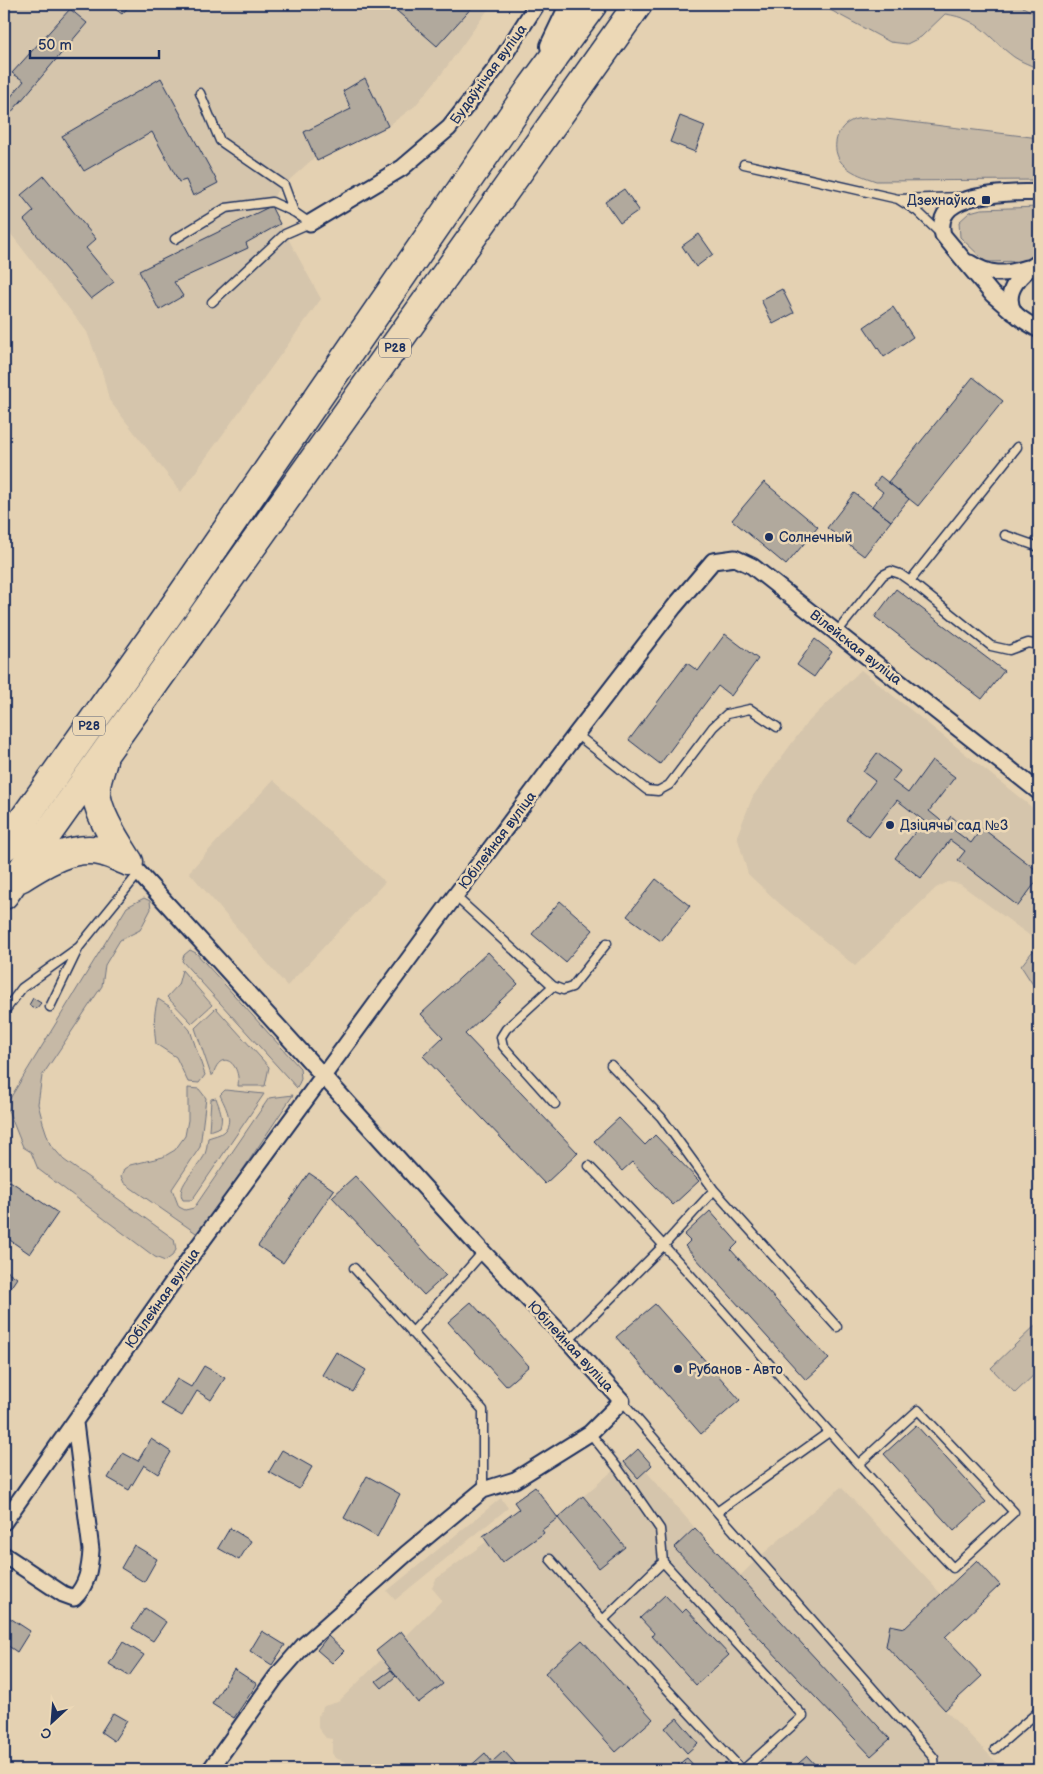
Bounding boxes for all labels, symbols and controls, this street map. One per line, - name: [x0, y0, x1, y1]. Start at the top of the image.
- street label: Будаўнічая вуліца: [446, 20, 531, 128]
- scale bar: [30, 28, 159, 60]
- text: 50 m: [38, 36, 72, 55]
- place label: Дзехнаўка: [907, 192, 977, 209]
- marker: Дзехнаўка: [980, 194, 992, 206]
- road number: Р28: [379, 338, 411, 358]
- place label: Солнечный: [779, 529, 853, 546]
- marker: Солнечный: [763, 531, 775, 543]
- street label: Вілейская вуліца: [806, 606, 905, 689]
- road number: Р28: [73, 716, 105, 736]
- street label: Юбілейная вуліца: [455, 787, 540, 893]
- place label: Дзіцячы сад №3: [900, 817, 1008, 834]
- marker: Дзіцячы сад №3: [884, 819, 896, 831]
- street label: Юбілейная вуліца: [122, 1244, 204, 1352]
- street label: Юбілейная вуліца: [524, 1297, 618, 1396]
- place label: Рубанов - Авто: [688, 1361, 783, 1378]
- marker: Рубанов - Авто: [672, 1363, 684, 1375]
- north arrow: [28, 1696, 78, 1746]
- text: С: [38, 1723, 55, 1743]

